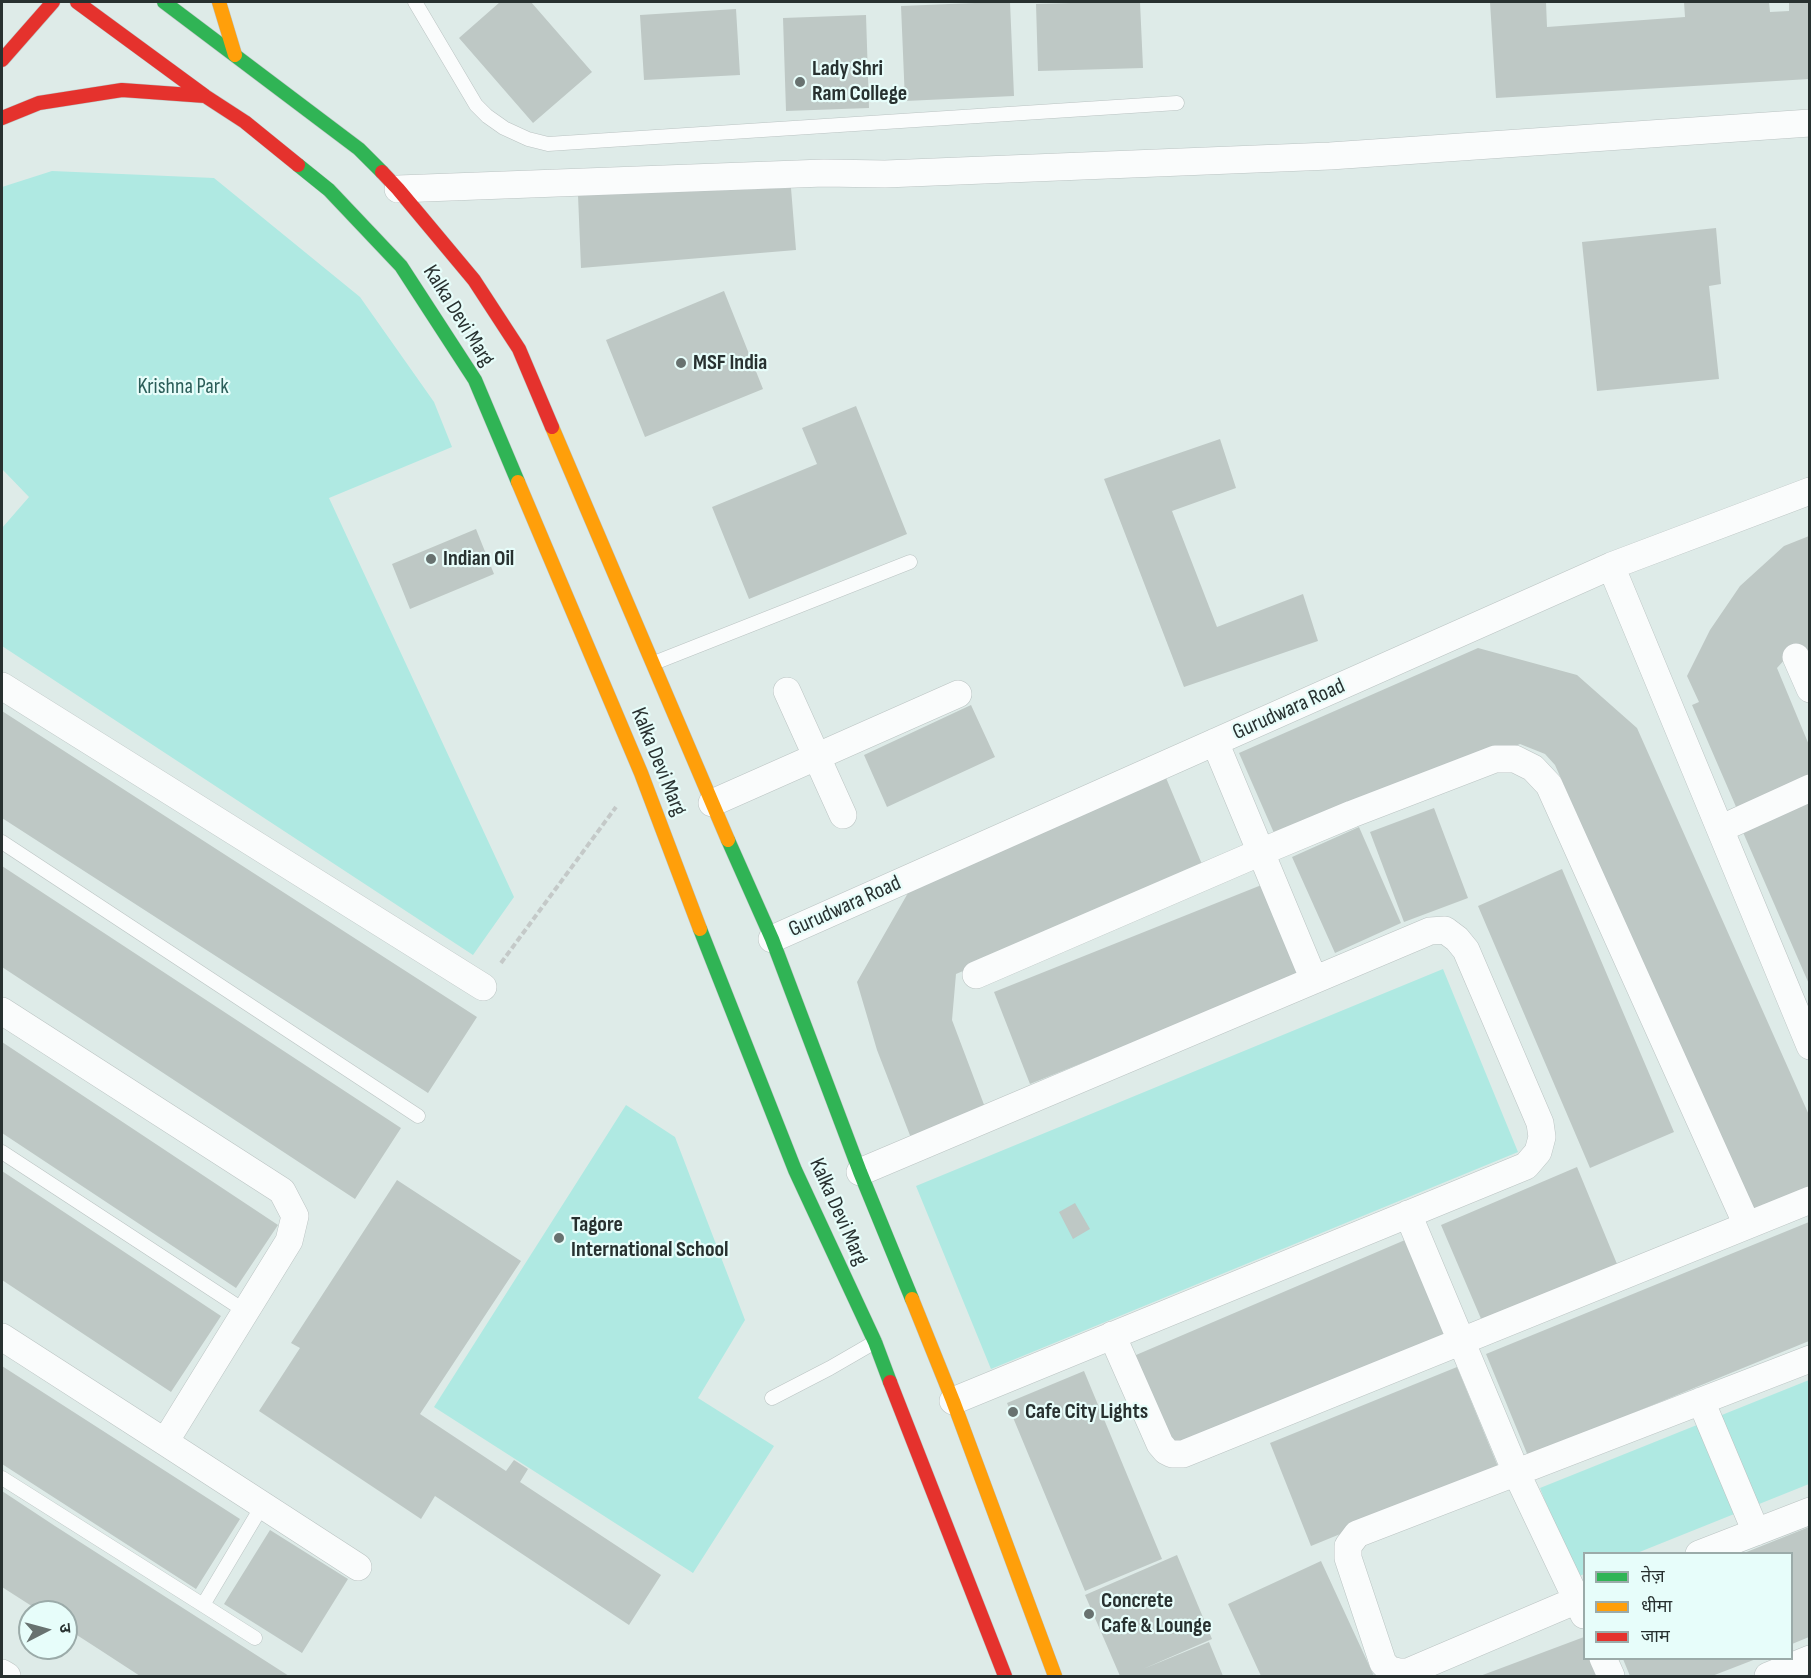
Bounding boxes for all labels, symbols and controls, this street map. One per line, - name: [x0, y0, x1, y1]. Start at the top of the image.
- place label: Lady Shri Ram College: [812, 56, 907, 107]
- marker: Lady Shri Ram College: [793, 75, 807, 89]
- street label: Kalka Devi Marg: [416, 260, 500, 372]
- place label: MSF India: [693, 350, 767, 376]
- marker: MSF India: [674, 356, 688, 370]
- park label: Krishna Park: [137, 374, 229, 400]
- place label: Indian Oil: [443, 546, 514, 572]
- marker: Indian Oil: [424, 552, 438, 566]
- street label: Gurudwara Road: [1229, 674, 1349, 746]
- street label: Kalka Devi Marg: [624, 704, 692, 820]
- street label: Gurudwara Road: [785, 871, 905, 943]
- street label: Kalka Devi Marg: [803, 1154, 873, 1270]
- place label: Tagore International School: [571, 1212, 729, 1264]
- marker: Tagore International School: [552, 1231, 566, 1245]
- place label: Cafe City Lights: [1025, 1399, 1148, 1425]
- marker: Cafe City Lights: [1006, 1405, 1020, 1419]
- legend: [1583, 1552, 1793, 1660]
- text: तेज़: [1641, 1566, 1665, 1587]
- place label: Concrete Cafe & Lounge: [1101, 1588, 1212, 1640]
- text: धीमा: [1641, 1596, 1672, 1617]
- north arrow: [18, 1600, 78, 1660]
- marker: Concrete Cafe & Lounge: [1082, 1607, 1096, 1621]
- text: उ: [54, 1623, 74, 1634]
- text: जाम: [1641, 1626, 1670, 1647]

